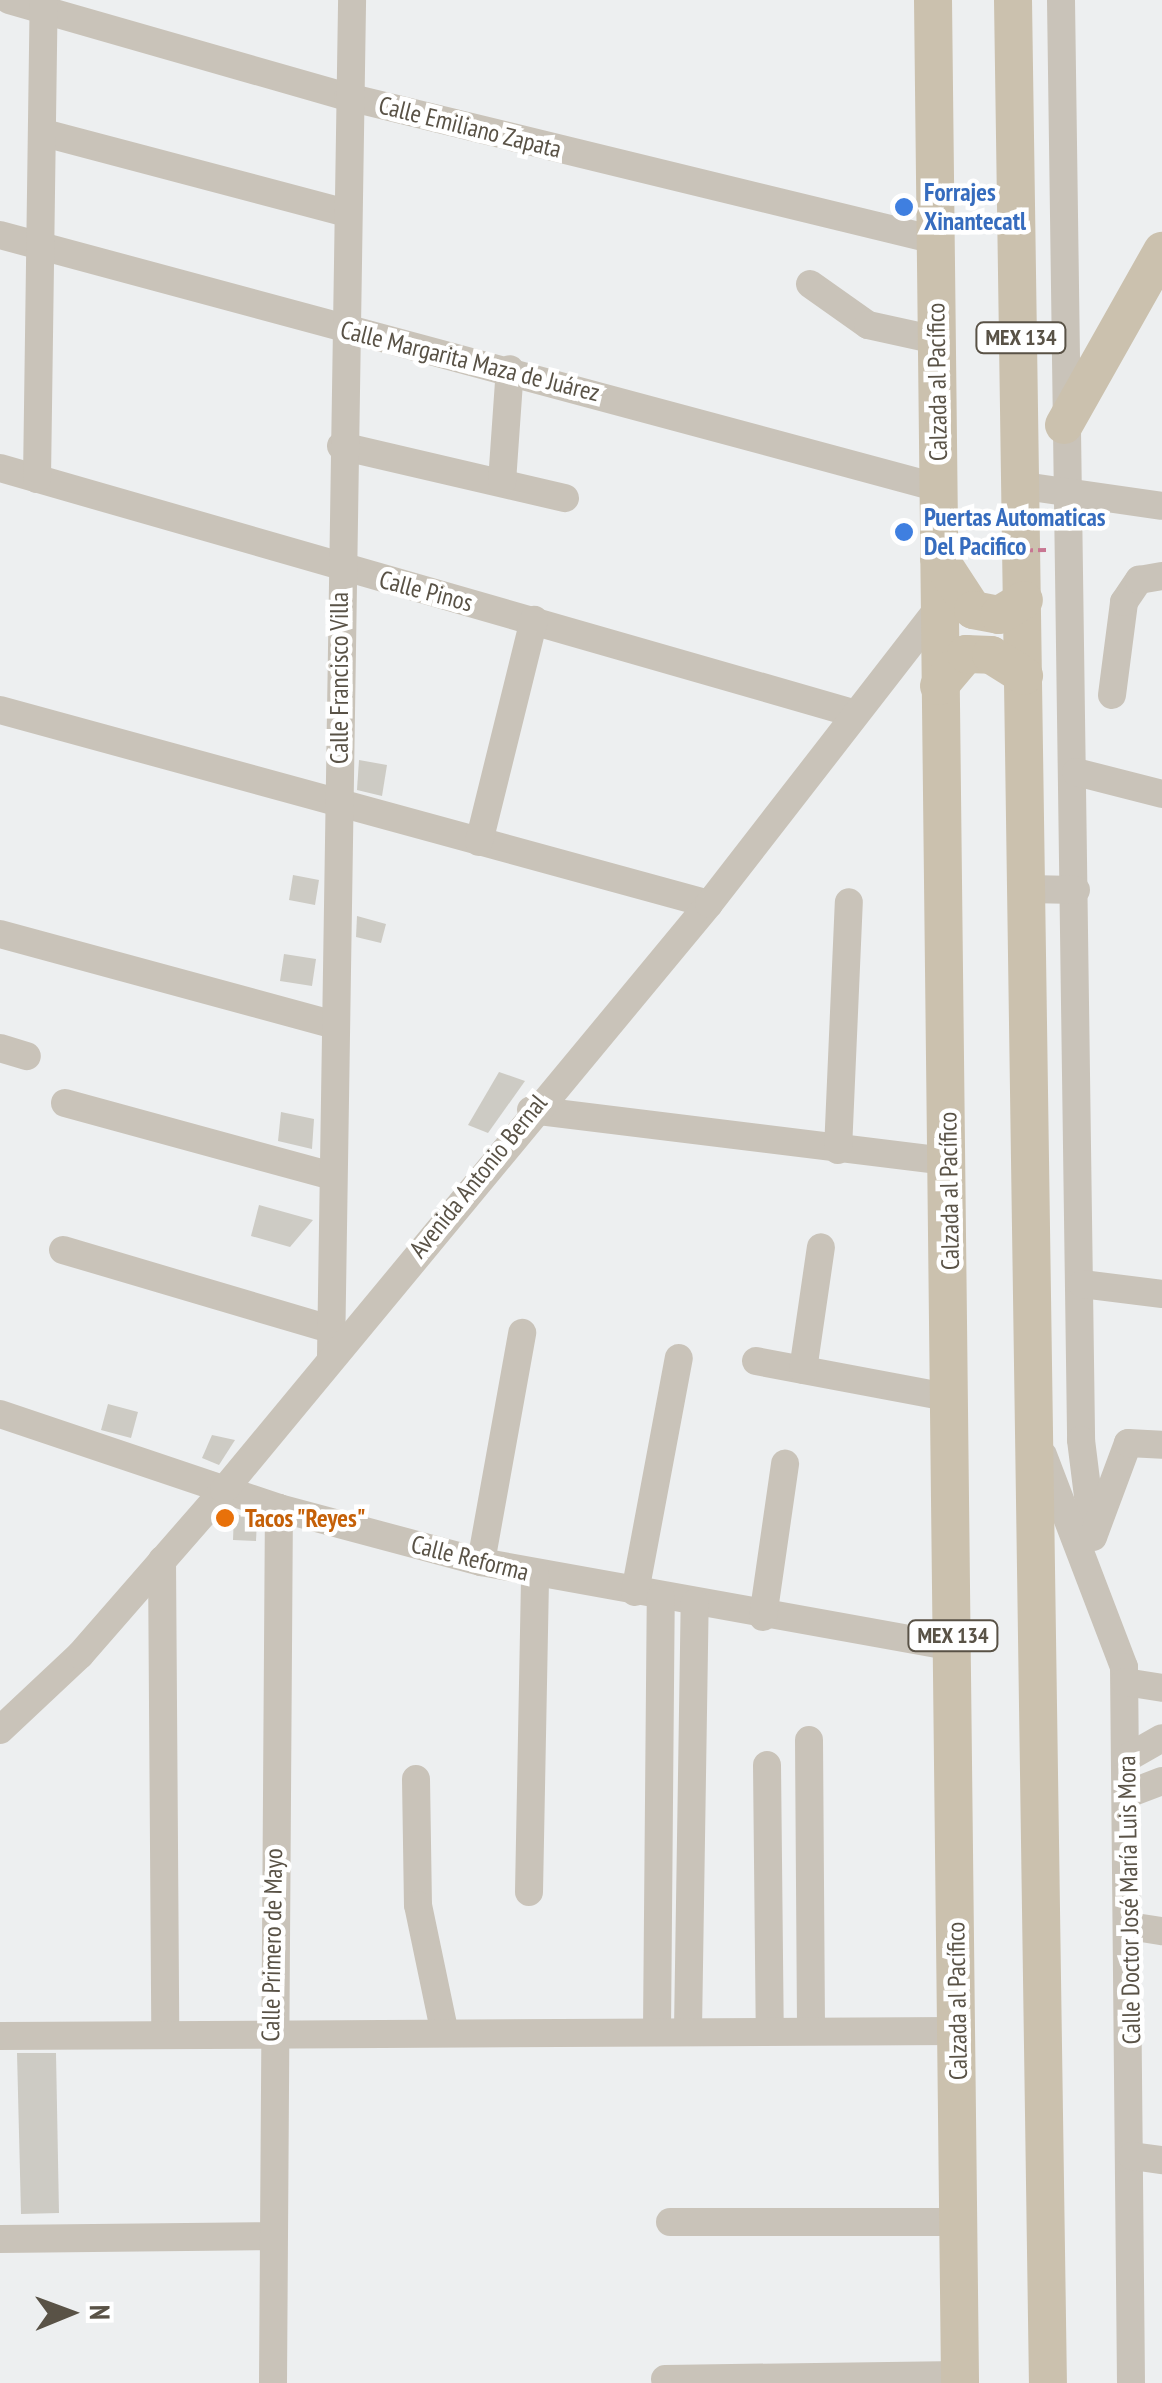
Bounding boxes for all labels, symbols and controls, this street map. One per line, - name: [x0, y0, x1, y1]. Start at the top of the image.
- street label: Calle Emiliano Zapata: [375, 90, 565, 164]
- place label: Forrajes Xinantecatl: [924, 178, 1026, 237]
- marker: Forrajes Xinantecatl: [893, 196, 915, 218]
- street label: Calzada al Pacífico: [921, 303, 953, 461]
- street label: Calle Margarita Maza de Juárez: [337, 314, 603, 408]
- road number: MEX 134: [974, 321, 1068, 355]
- place label: Puertas Automaticas Del Pacifico: [924, 503, 1106, 562]
- marker: Puertas Automaticas Del Pacifico: [893, 521, 915, 543]
- street label: Calle Pinos: [376, 564, 476, 618]
- street label: Calle Francisco Villa: [324, 592, 354, 764]
- street label: Avenida Antonio Bernal: [403, 1088, 553, 1264]
- street label: Calzada al Pacífico: [933, 1112, 965, 1270]
- place label: Tacos "Reyes": [245, 1503, 367, 1533]
- marker: Tacos "Reyes": [214, 1507, 236, 1529]
- street label: Calle Reforma: [408, 1529, 532, 1587]
- road number: MEX 134: [906, 1619, 1000, 1653]
- street label: Calle Doctor José María Luis Mora: [1111, 1755, 1147, 2045]
- street label: Calle Primero de Mayo: [255, 1848, 289, 2042]
- street label: Calzada al Pacífico: [941, 1922, 973, 2080]
- north arrow: [20, 2263, 120, 2363]
- text: N: [82, 2305, 119, 2320]

